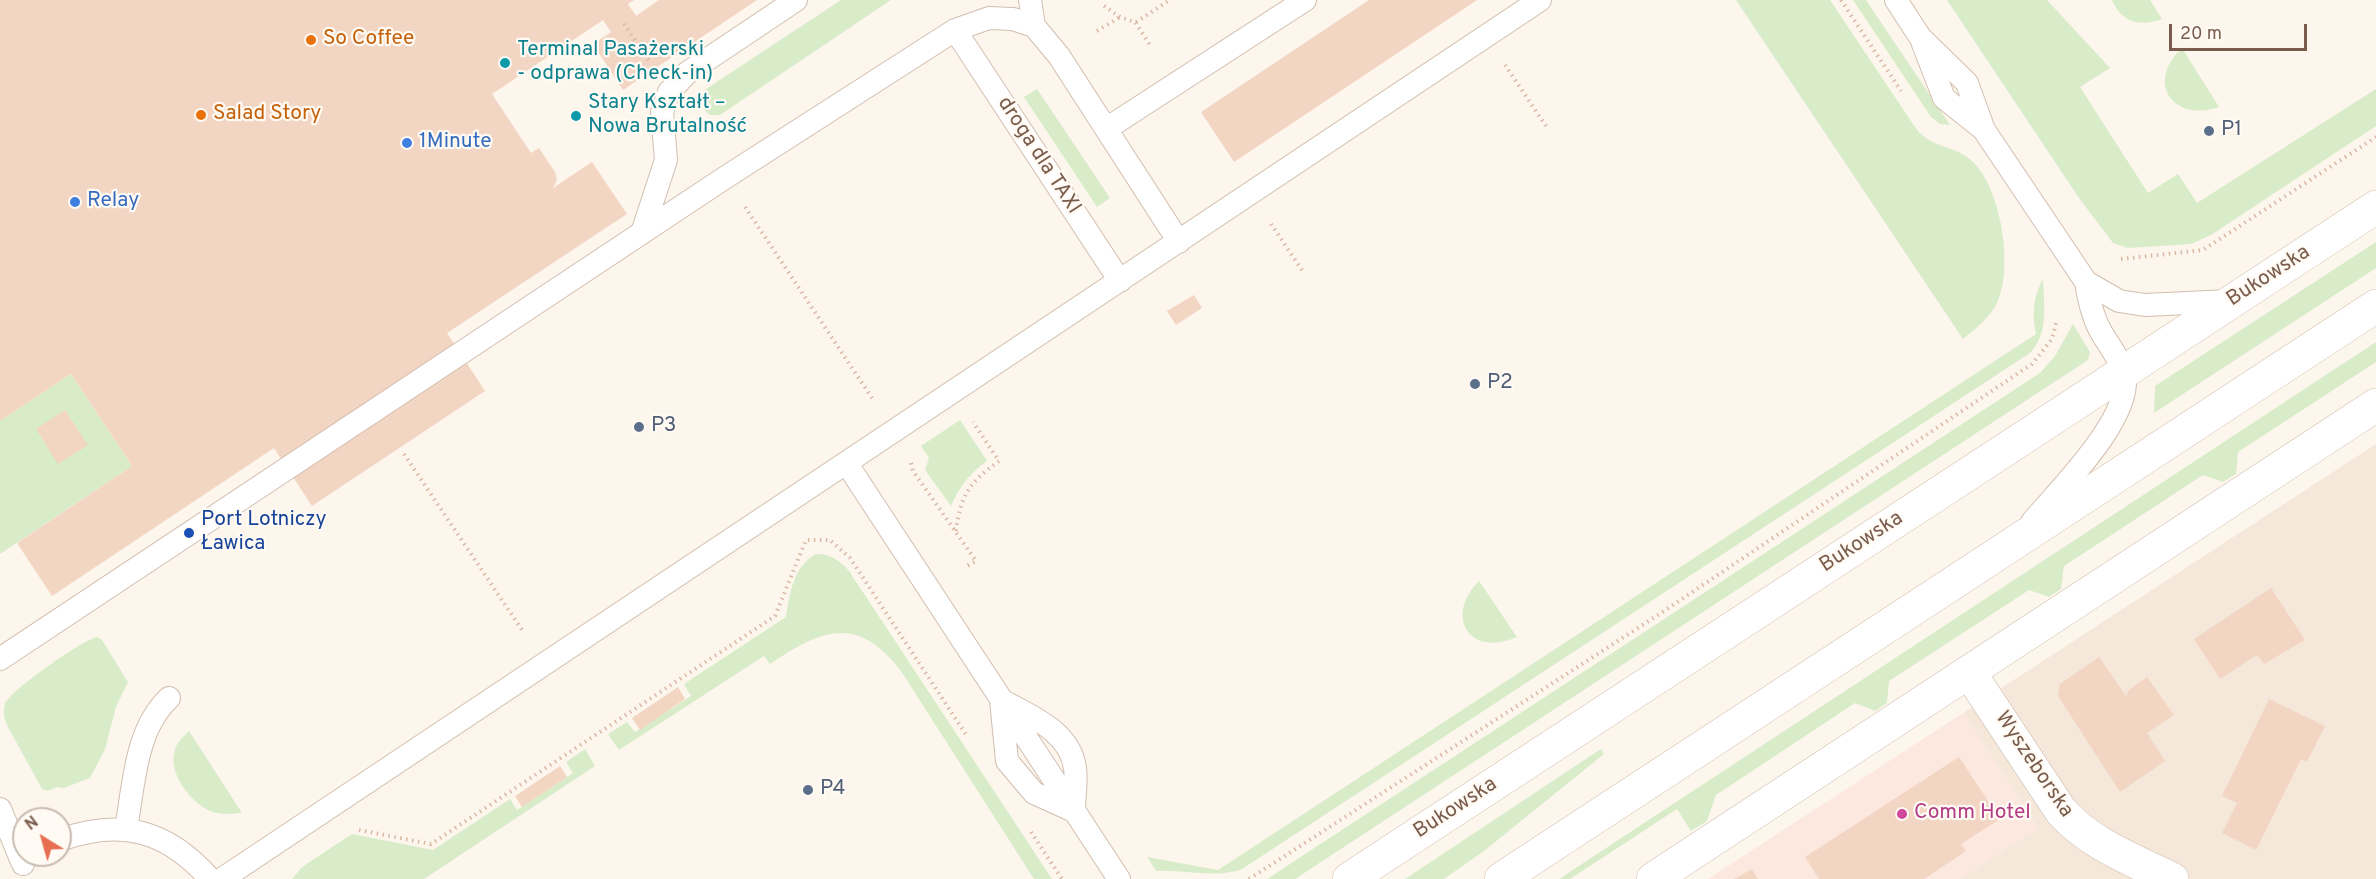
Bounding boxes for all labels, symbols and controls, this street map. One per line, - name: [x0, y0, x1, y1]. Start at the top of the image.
- scale bar: [2172, 12, 2310, 50]
- text: 20 m: [2180, 23, 2222, 46]
- place label: So Coffee: [323, 27, 414, 53]
- marker: So Coffee: [304, 33, 318, 47]
- place label: Terminal Pasażerski - odprawa (Check-in): [517, 38, 713, 88]
- marker: Terminal Pasażerski - odprawa (Check-in): [498, 56, 512, 70]
- place label: Stary Kształt – Nowa Brutalność: [588, 91, 747, 141]
- street label: droga dla TAXI: [991, 93, 1085, 219]
- place label: Salad Story: [213, 102, 321, 128]
- marker: Salad Story: [194, 108, 208, 122]
- marker: Stary Kształt – Nowa Brutalność: [569, 109, 583, 123]
- place label: P1: [2221, 118, 2242, 144]
- marker: P1: [2202, 124, 2216, 138]
- place label: 1Minute: [419, 130, 492, 156]
- marker: 1Minute: [400, 136, 414, 150]
- place label: Relay: [87, 189, 139, 215]
- marker: Relay: [68, 195, 82, 209]
- street label: Bukowska: [2223, 241, 2315, 313]
- place label: P2: [1487, 371, 1513, 397]
- marker: P2: [1468, 377, 1482, 391]
- place label: P3: [651, 414, 676, 440]
- marker: P3: [632, 420, 646, 434]
- street label: Bukowska: [1816, 507, 1908, 579]
- place label: Port Lotniczy Ławica: [201, 508, 327, 558]
- marker: Port Lotniczy Ławica: [182, 526, 196, 540]
- street label: Wyszeborska: [1988, 707, 2078, 823]
- street label: Bukowska: [1410, 773, 1502, 845]
- place label: P4: [820, 777, 846, 803]
- marker: P4: [801, 783, 815, 797]
- place label: Comm Hotel: [1914, 801, 2031, 827]
- north arrow: [12, 807, 72, 867]
- marker: Comm Hotel: [1895, 807, 1909, 821]
- text: N: [22, 813, 43, 836]

